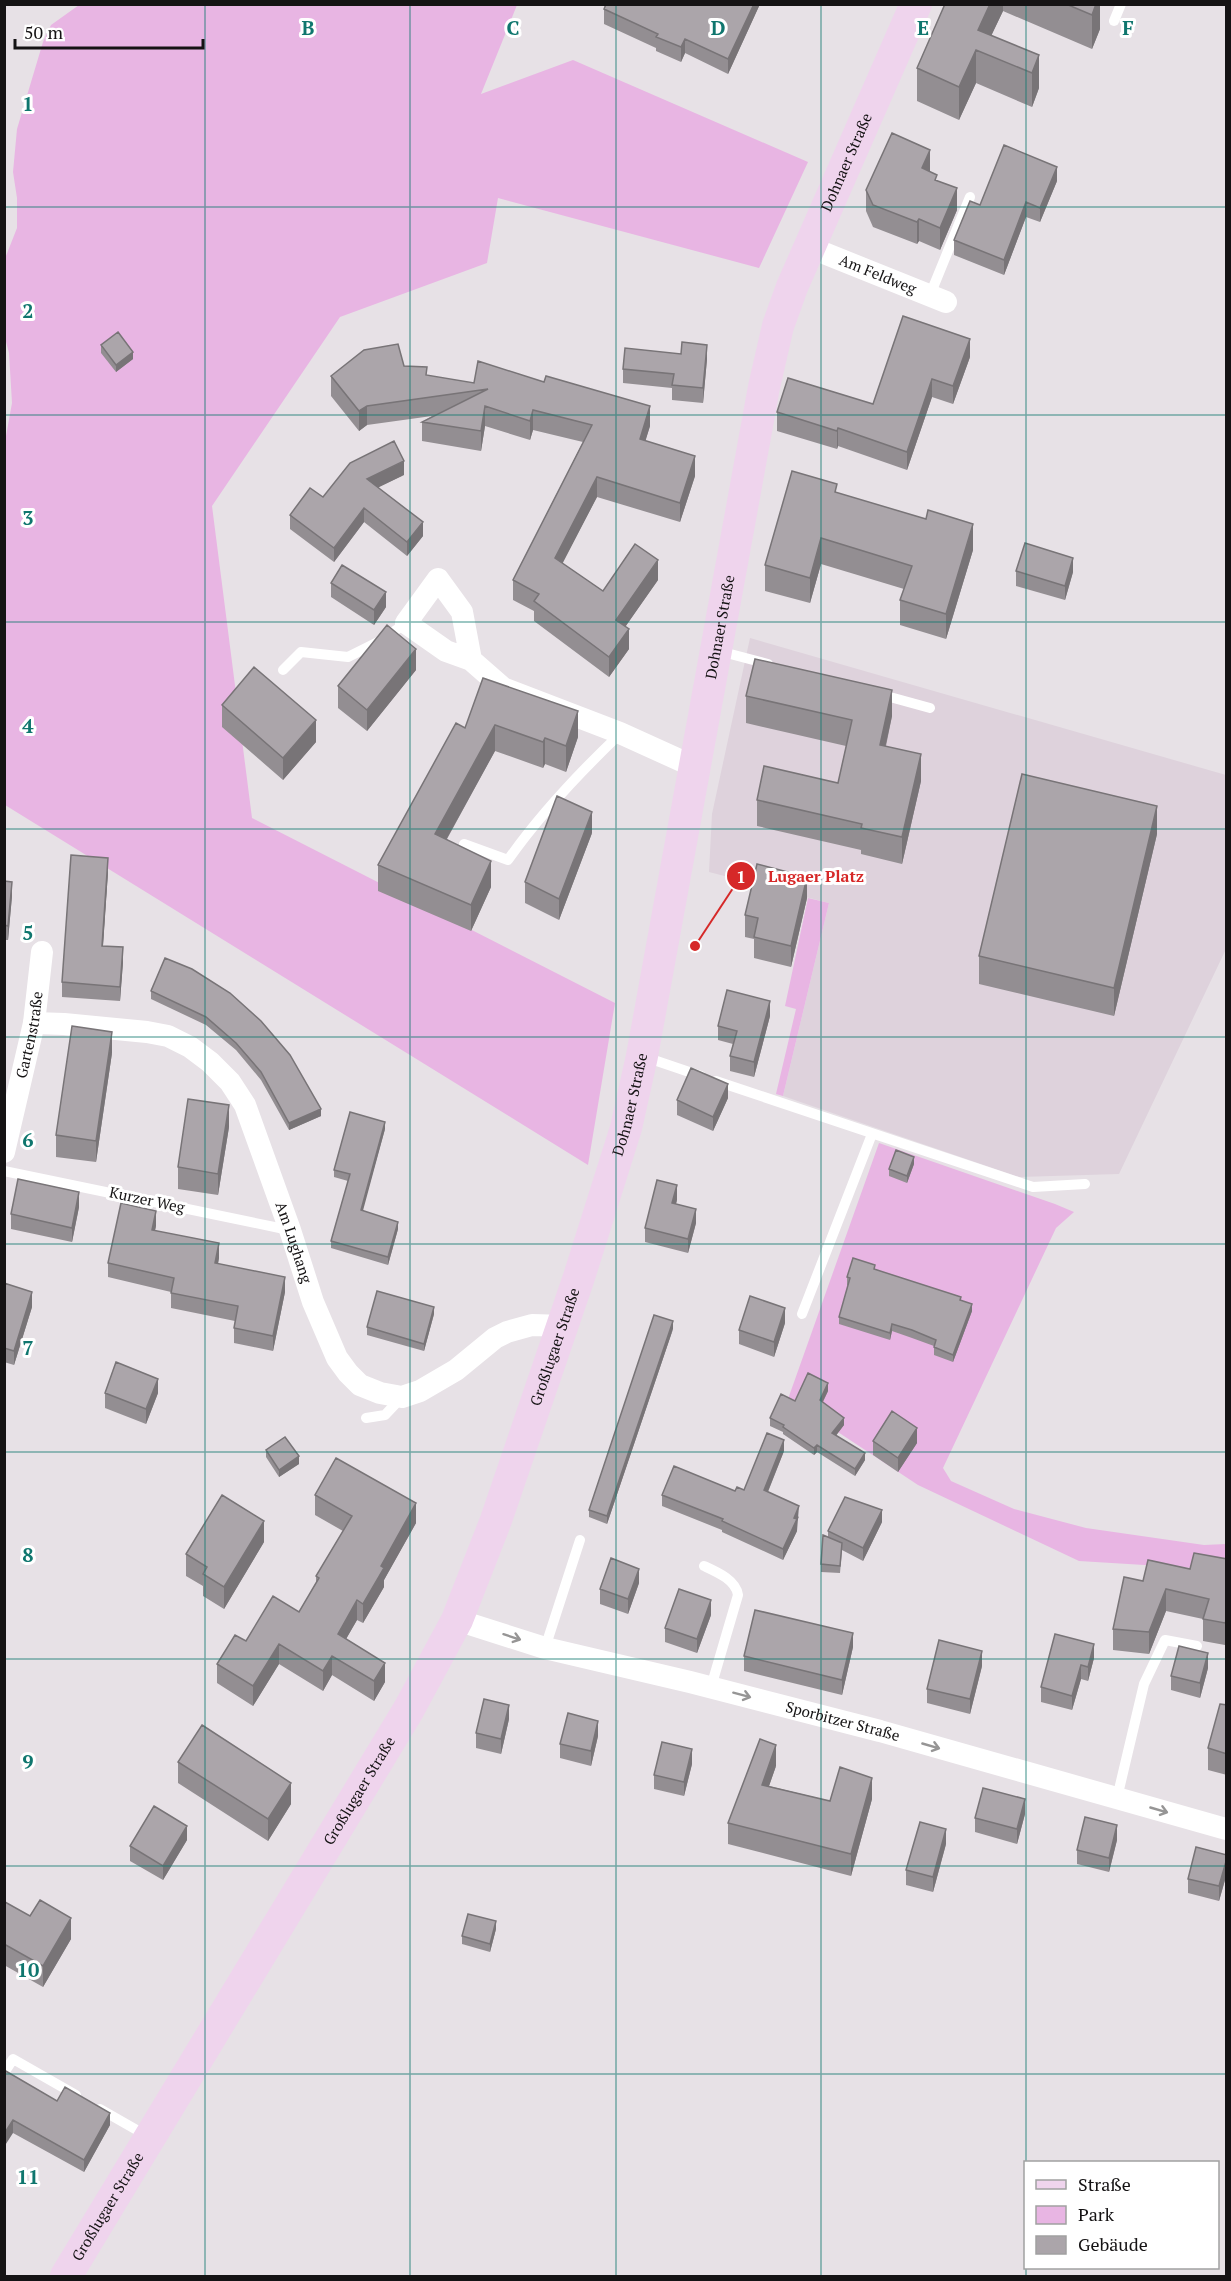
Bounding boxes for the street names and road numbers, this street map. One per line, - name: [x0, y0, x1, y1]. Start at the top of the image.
- street label: Dohnaer Straße: [815, 110, 876, 214]
- street label: Am Feldweg: [836, 249, 921, 299]
- street label: Dohnaer Straße: [700, 573, 739, 680]
- street label: Gartenstraße: [10, 990, 46, 1080]
- street label: Dohnaer Straße: [607, 1051, 651, 1158]
- street label: Kurzer Weg: [108, 1181, 188, 1217]
- street label: Am Lughang: [272, 1199, 318, 1287]
- street label: Großlugaer Straße: [525, 1285, 584, 1408]
- street label: Sporbitzer Straße: [784, 1696, 902, 1745]
- street label: Großlugaer Straße: [318, 1732, 399, 1848]
- street label: Großlugaer Straße: [67, 2148, 148, 2264]

